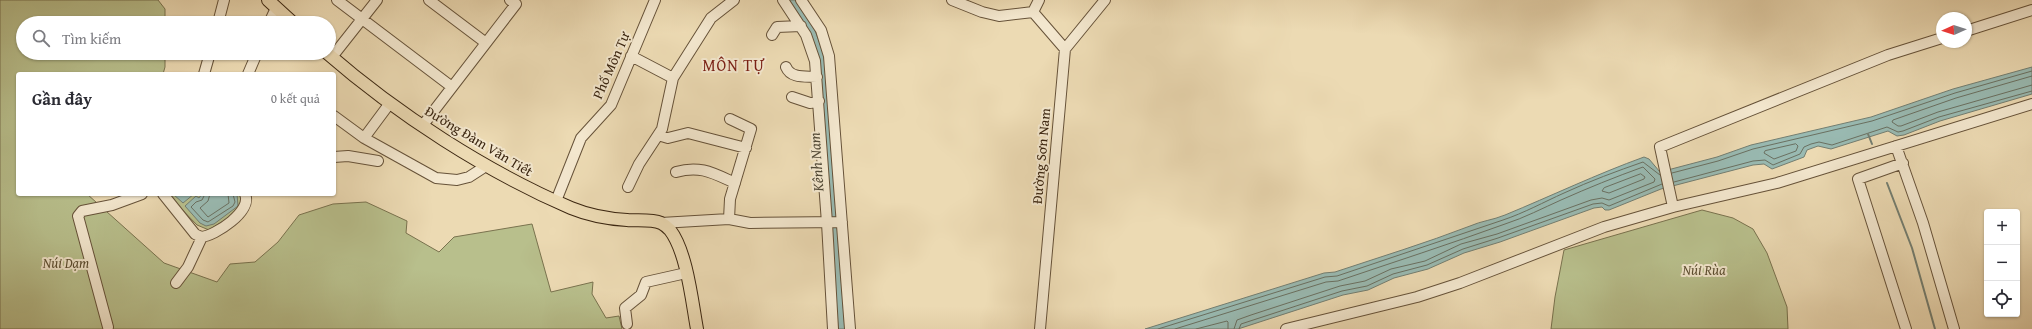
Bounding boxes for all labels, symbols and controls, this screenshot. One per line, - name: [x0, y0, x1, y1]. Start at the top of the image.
- north arrow: [1936, 12, 1972, 48]
- search box: [16, 16, 336, 60]
- icon: search: [30, 27, 52, 49]
- text: Tìm kiếm: [62, 28, 121, 49]
- street label: Phố Môn Tự: [587, 28, 635, 102]
- district label: MÔN TỰ: [703, 53, 765, 77]
- text: Gần đây: [32, 86, 92, 111]
- text: 0 kết quả: [271, 89, 320, 108]
- street label: Đường Đàm Văn Tiết: [421, 101, 537, 181]
- street label: Đường Sơn Nam: [1027, 107, 1055, 205]
- water label: Kênh Nam: [803, 132, 829, 193]
- map controls: [1984, 209, 2020, 317]
- button: +: [1984, 209, 2020, 245]
- button: −: [1984, 245, 2020, 281]
- park label: Núi Dạm: [43, 253, 89, 273]
- park label: Núi Rùa: [1682, 260, 1726, 280]
- button: locate: [1984, 281, 2020, 317]

